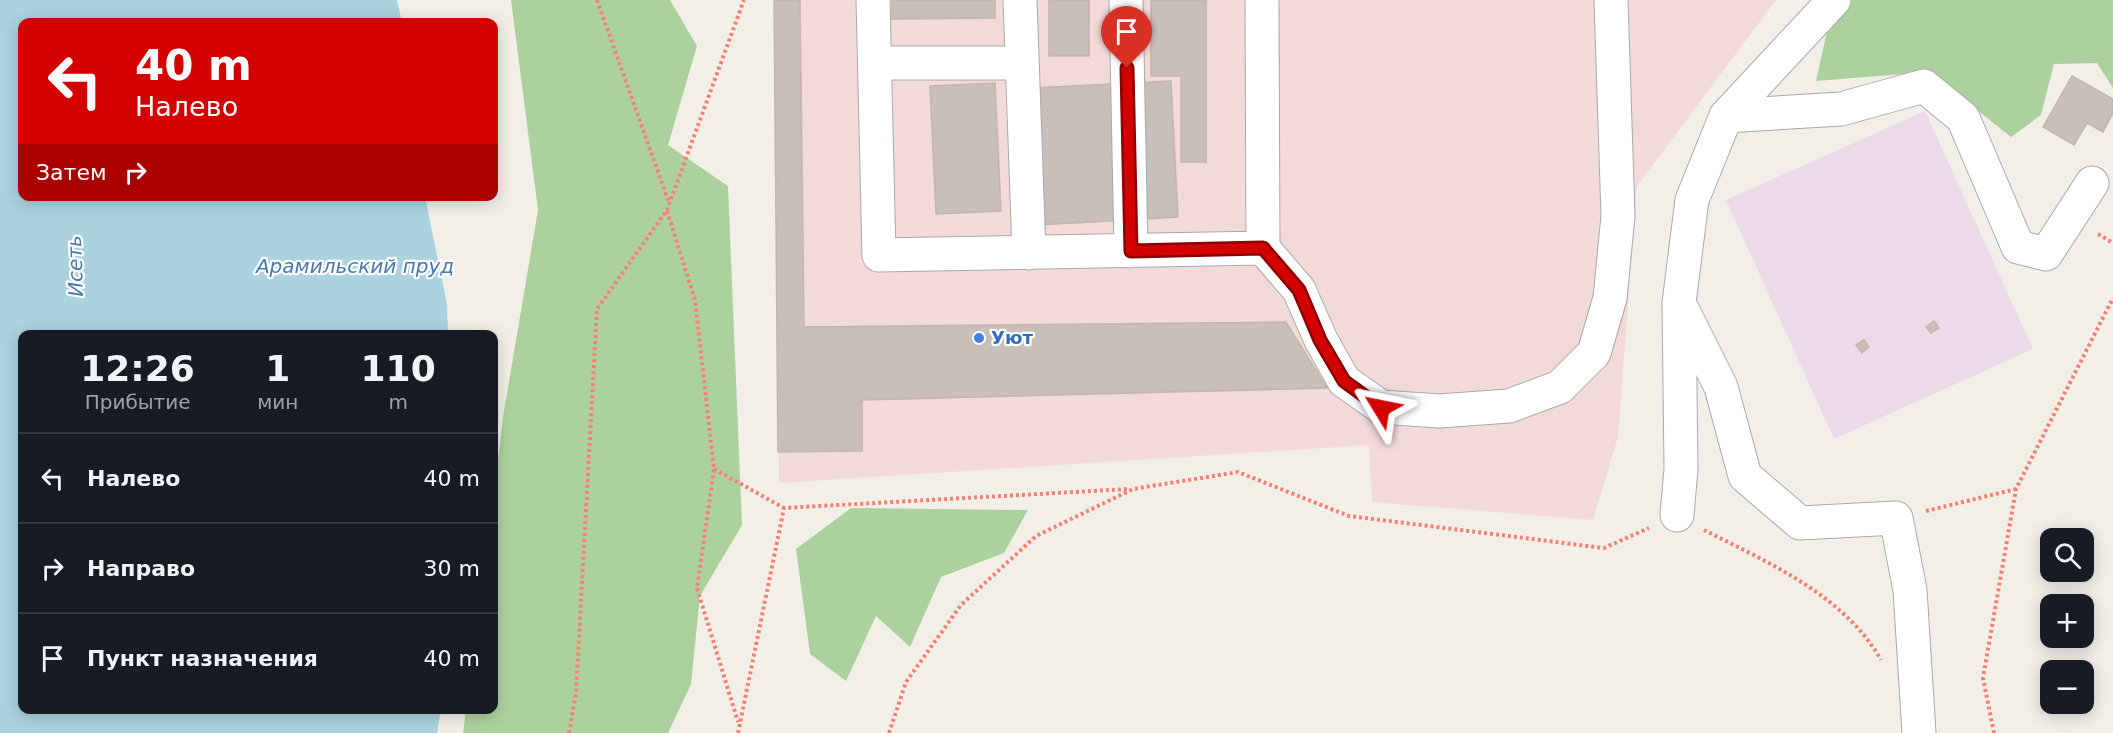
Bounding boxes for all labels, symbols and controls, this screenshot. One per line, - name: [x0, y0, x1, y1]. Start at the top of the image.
- pin: [1101, 6, 1152, 68]
- icon: arrive: [1110, 15, 1143, 48]
- text: 40 m: [135, 41, 252, 90]
- icon: left: [36, 42, 114, 120]
- text: Налево: [135, 91, 238, 122]
- icon: right: [119, 156, 152, 189]
- text: Затем: [36, 160, 107, 185]
- water label: Исеть: [62, 235, 88, 297]
- water label: Арамильский пруд: [254, 254, 454, 278]
- place label: Уют: [991, 327, 1033, 348]
- marker: Уют: [972, 331, 986, 345]
- text: 12:26: [80, 348, 195, 389]
- text: 1: [265, 348, 290, 389]
- text: 110: [361, 348, 436, 389]
- position arrow: [1349, 376, 1413, 440]
- text: Прибытие: [85, 390, 190, 414]
- text: мин: [257, 390, 298, 414]
- text: m: [388, 390, 408, 414]
- icon: left: [36, 462, 69, 495]
- text: Налево: [87, 466, 180, 491]
- text: 40 m: [424, 466, 480, 491]
- map controls: [2040, 528, 2094, 714]
- button: search: [2040, 528, 2094, 582]
- icon: right: [36, 552, 69, 585]
- text: Направо: [87, 556, 195, 581]
- text: 30 m: [424, 556, 480, 581]
- button: +: [2040, 594, 2094, 648]
- icon: arrive: [36, 642, 69, 675]
- text: Пункт назначения: [87, 646, 318, 671]
- text: 40 m: [424, 646, 480, 671]
- button: −: [2040, 660, 2094, 714]

